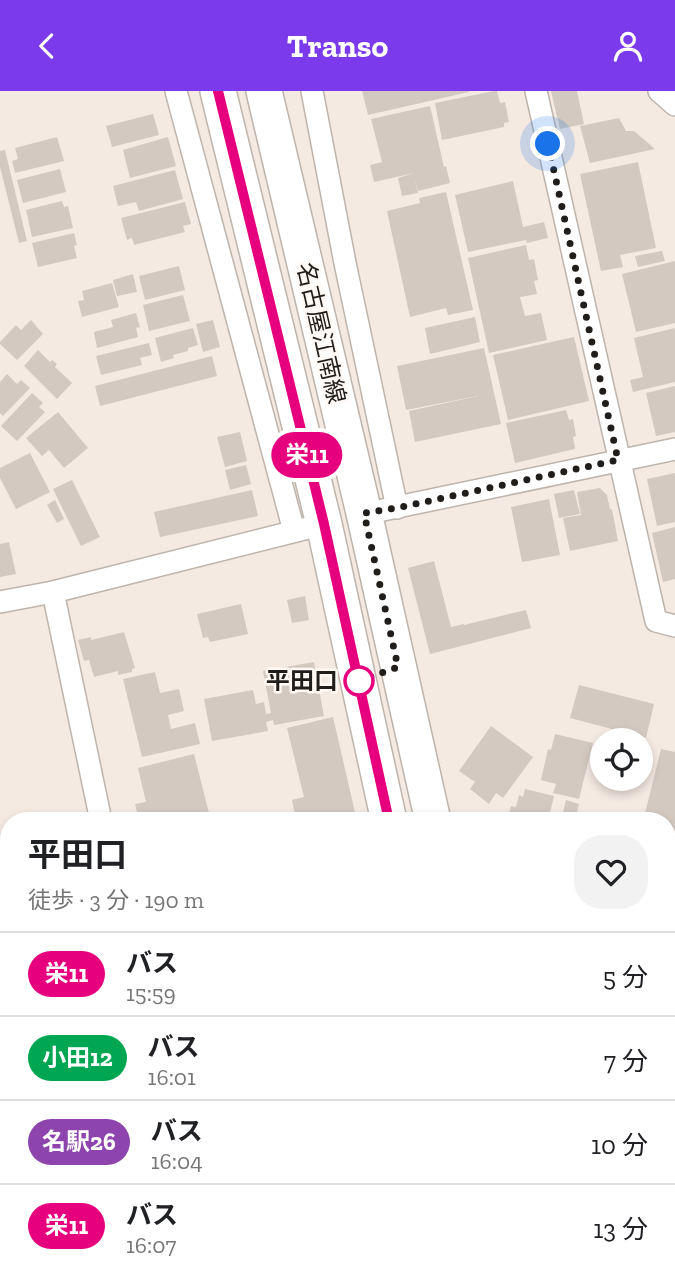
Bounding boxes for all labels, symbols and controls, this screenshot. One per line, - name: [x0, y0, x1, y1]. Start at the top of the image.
- icon: back: [28, 27, 66, 65]
- text: Transo: [287, 27, 388, 65]
- icon: person: [609, 27, 647, 65]
- your location: [530, 126, 565, 161]
- street label: 名古屋江南線: [291, 259, 352, 406]
- line badge: 栄11: [267, 432, 347, 478]
- text: 栄11: [285, 440, 329, 469]
- place label: 平田口: [266, 666, 338, 695]
- marker: 平田口: [344, 666, 374, 696]
- map controls: [590, 728, 653, 791]
- button: locate: [590, 728, 653, 791]
- text: 平田口: [28, 835, 127, 874]
- button: heart: [574, 835, 648, 909]
- text: 徒歩 · 3 分 · 190 m: [28, 886, 204, 914]
- text: バス: [126, 947, 178, 979]
- text: 栄11: [45, 959, 88, 988]
- text: 5 分: [603, 961, 648, 993]
- text: 15:59: [126, 979, 176, 1007]
- text: バス: [148, 1031, 200, 1063]
- text: 小田12: [42, 1043, 113, 1072]
- text: 7 分: [604, 1045, 648, 1077]
- text: 16:01: [148, 1063, 196, 1091]
- text: バス: [151, 1115, 203, 1147]
- text: 名駅26: [42, 1127, 116, 1156]
- text: 10 分: [591, 1129, 648, 1161]
- text: 16:04: [151, 1147, 203, 1175]
- text: バス: [126, 1199, 178, 1231]
- text: 栄11: [45, 1211, 88, 1240]
- text: 13 分: [593, 1213, 648, 1245]
- text: 16:07: [126, 1231, 176, 1259]

